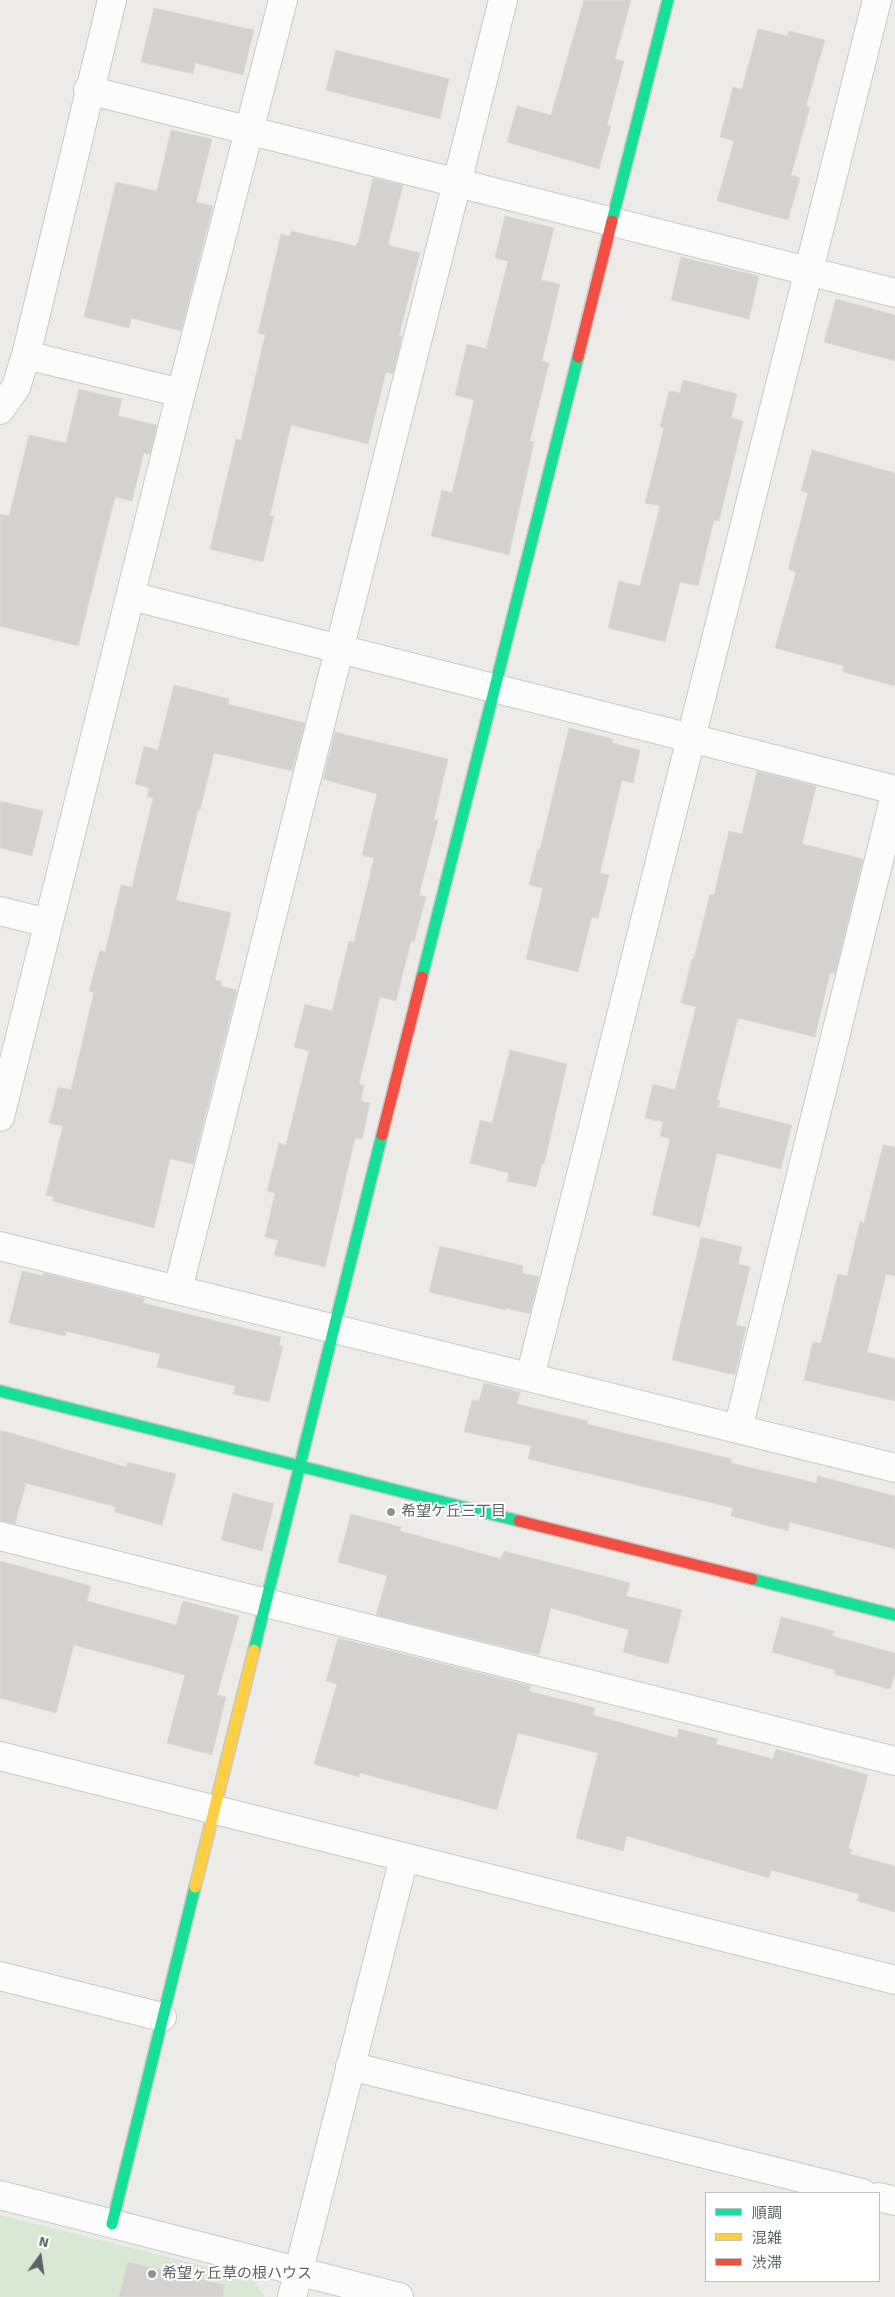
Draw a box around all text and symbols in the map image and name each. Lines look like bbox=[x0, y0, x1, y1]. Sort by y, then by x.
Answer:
place label: 希望ケ丘三丁目 bbox=[401, 1503, 506, 1521]
marker: 希望ケ丘三丁目 bbox=[385, 1506, 397, 1518]
legend bbox=[705, 2192, 880, 2282]
text: 順調 bbox=[752, 2204, 782, 2222]
text: 混雑 bbox=[752, 2229, 782, 2247]
north arrow bbox=[15, 2232, 65, 2282]
text: N bbox=[37, 2233, 51, 2251]
text: 渋滞 bbox=[752, 2254, 782, 2272]
place label: 希望ヶ丘草の根ハウス bbox=[162, 2265, 312, 2283]
marker: 希望ヶ丘草の根ハウス bbox=[146, 2268, 158, 2280]

